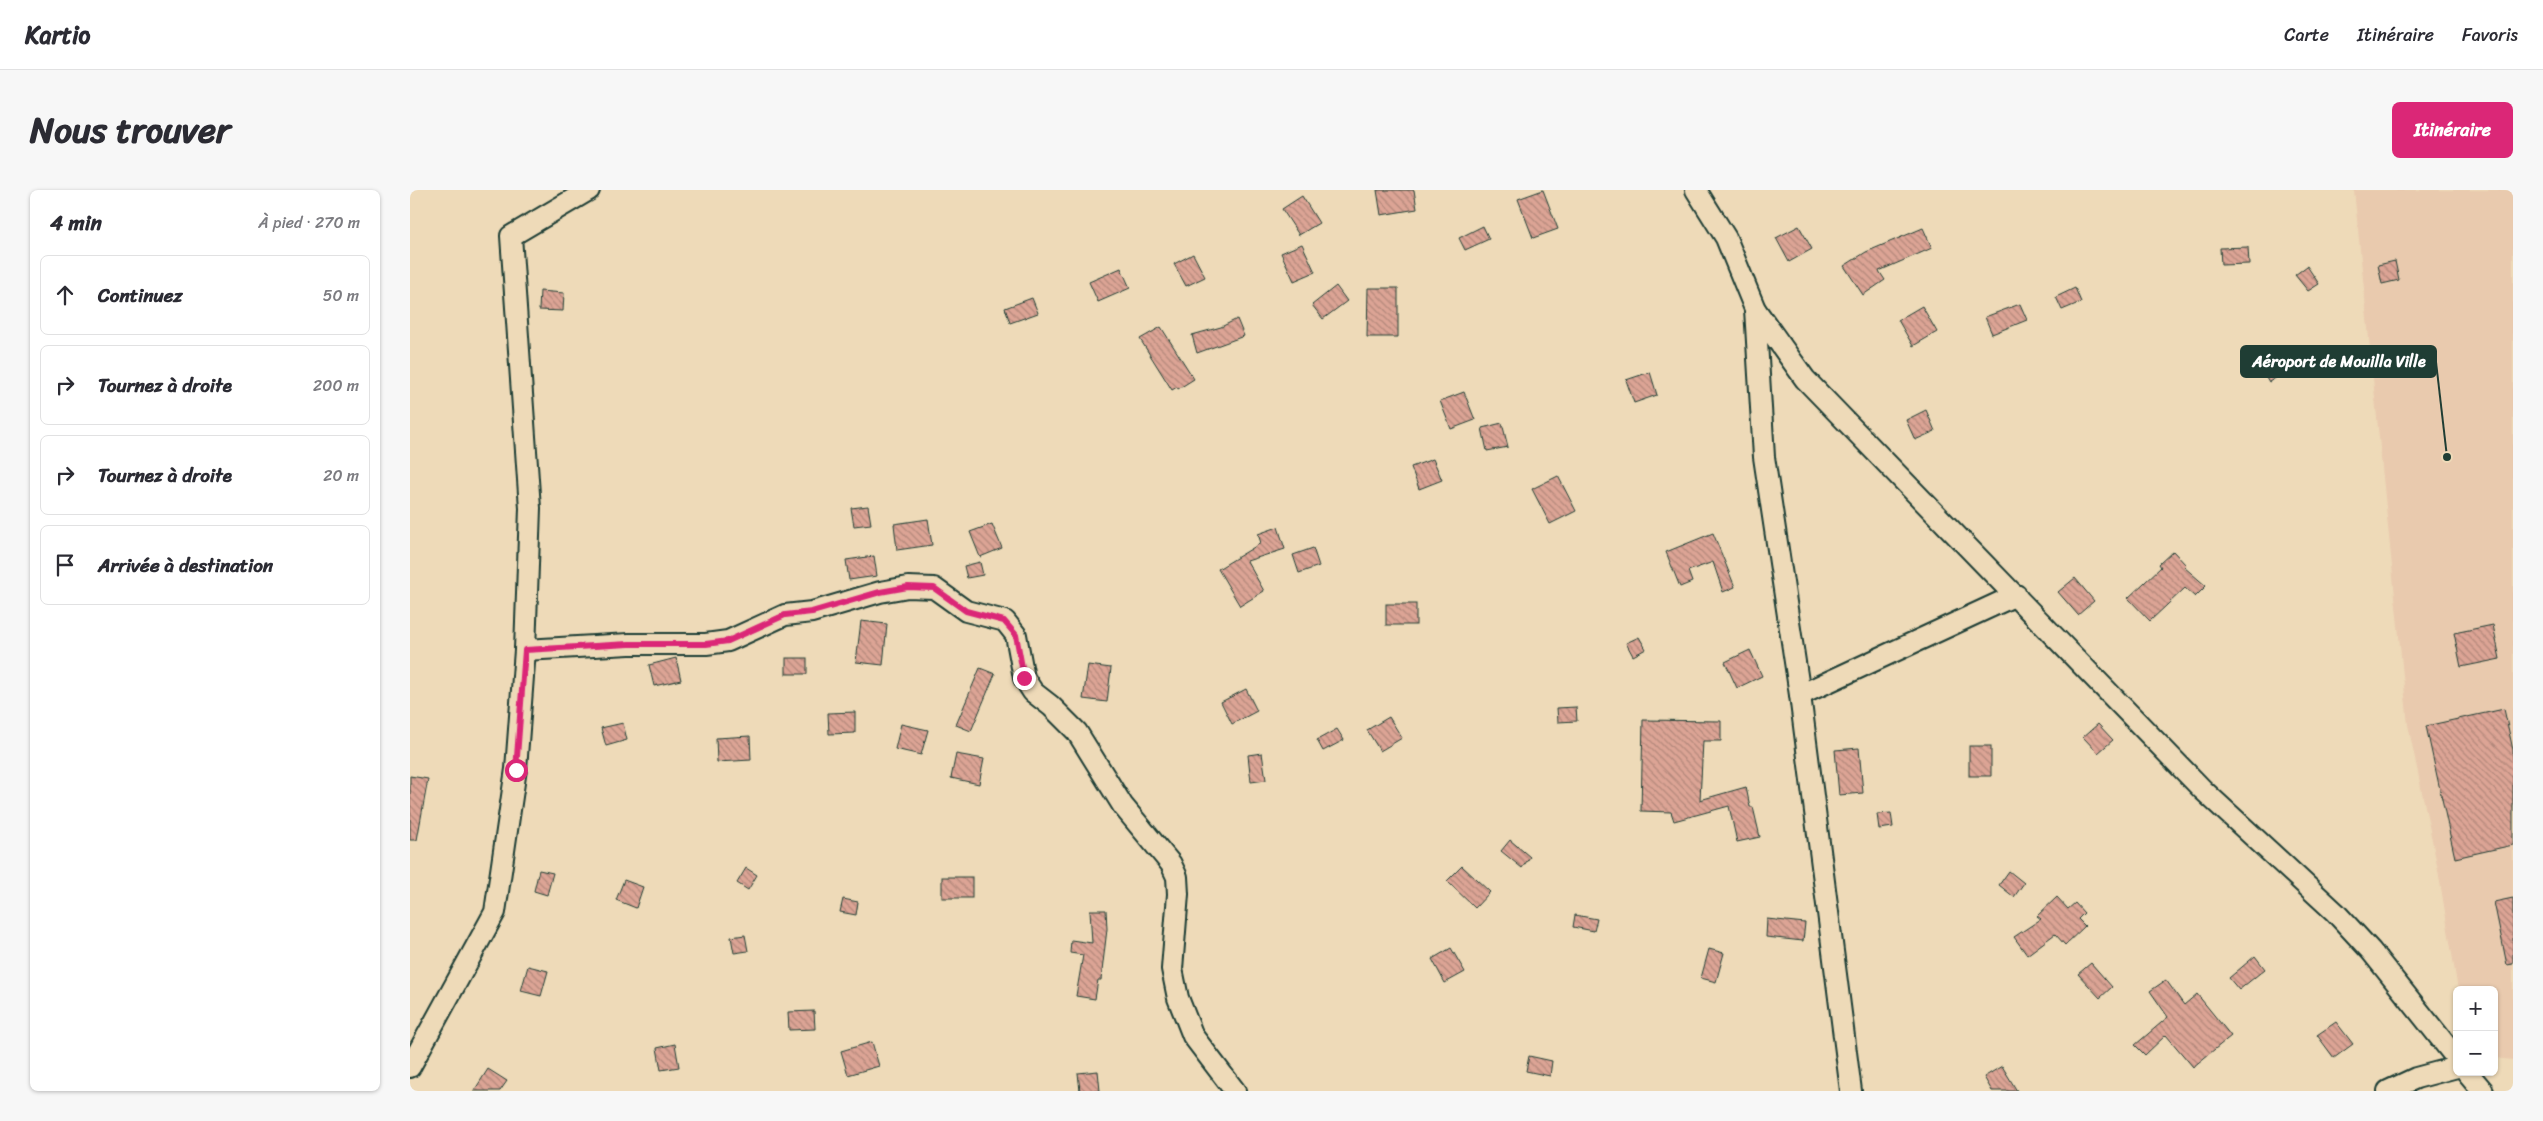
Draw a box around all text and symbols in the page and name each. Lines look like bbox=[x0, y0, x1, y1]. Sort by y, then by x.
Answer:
text: Kartio bbox=[25, 14, 90, 56]
text: Carte bbox=[2284, 19, 2329, 51]
text: Itinéraire bbox=[2357, 19, 2434, 51]
text: Favoris bbox=[2462, 19, 2518, 51]
text: Nous trouver bbox=[30, 99, 230, 161]
button: Itinéraire bbox=[2392, 102, 2513, 158]
text: 4 min bbox=[50, 204, 102, 242]
text: À pied · 270 m bbox=[258, 208, 360, 237]
text: Continuez bbox=[98, 279, 183, 312]
icon: ahead bbox=[51, 281, 79, 309]
text: 50 m bbox=[323, 281, 359, 310]
callout: Aéroport de Mouilla Ville bbox=[2241, 346, 2436, 377]
text: Aéroport de Mouilla Ville bbox=[2251, 347, 2426, 376]
text: Tournez à droite bbox=[98, 369, 232, 402]
icon: right bbox=[51, 371, 79, 399]
text: 200 m bbox=[313, 371, 359, 400]
text: Tournez à droite bbox=[98, 459, 232, 492]
icon: right bbox=[51, 461, 79, 489]
text: 20 m bbox=[323, 461, 359, 490]
text: Arrivée à destination bbox=[98, 549, 273, 582]
icon: arrive bbox=[51, 551, 79, 579]
route end bbox=[1013, 667, 1036, 690]
route start bbox=[505, 759, 528, 782]
map controls bbox=[2453, 986, 2498, 1076]
button: + bbox=[2453, 986, 2498, 1031]
button: − bbox=[2453, 1031, 2498, 1076]

